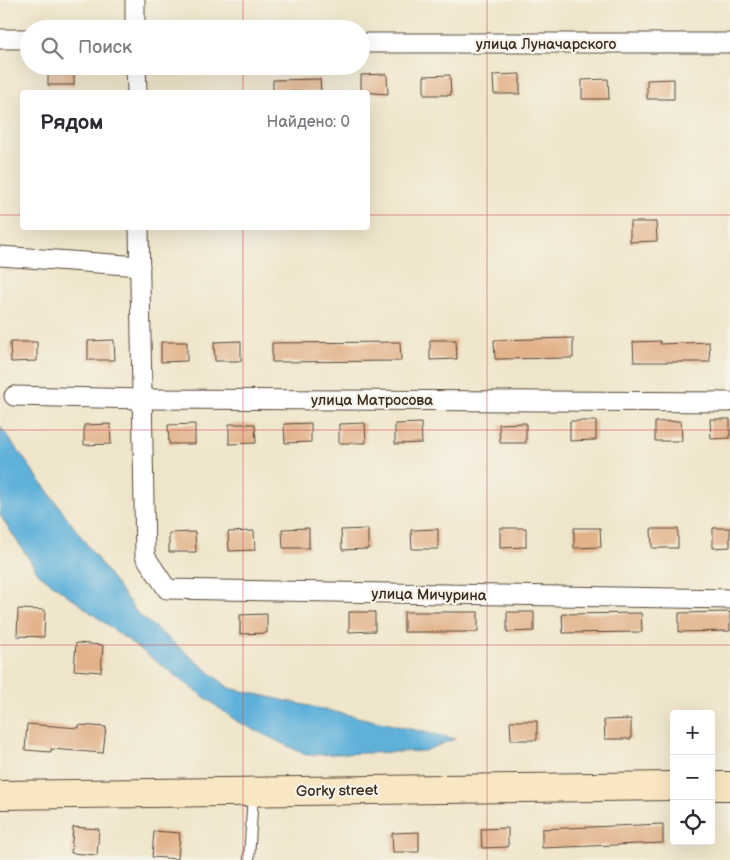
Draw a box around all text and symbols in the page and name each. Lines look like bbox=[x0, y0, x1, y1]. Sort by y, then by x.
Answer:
search box bbox=[20, 20, 370, 75]
icon: search bbox=[38, 34, 66, 62]
street label: улица Луначарского bbox=[476, 35, 617, 54]
text: Поиск bbox=[78, 36, 132, 59]
text: Рядом bbox=[40, 110, 103, 135]
text: Найдено: 0 bbox=[267, 113, 350, 132]
street label: улица Матросова bbox=[311, 391, 433, 410]
street label: улица Мичурина bbox=[371, 584, 487, 606]
map controls bbox=[670, 710, 715, 845]
button: + bbox=[670, 710, 715, 755]
button: − bbox=[670, 755, 715, 800]
street label: Gorky street bbox=[296, 781, 379, 801]
button: locate bbox=[670, 800, 715, 845]

